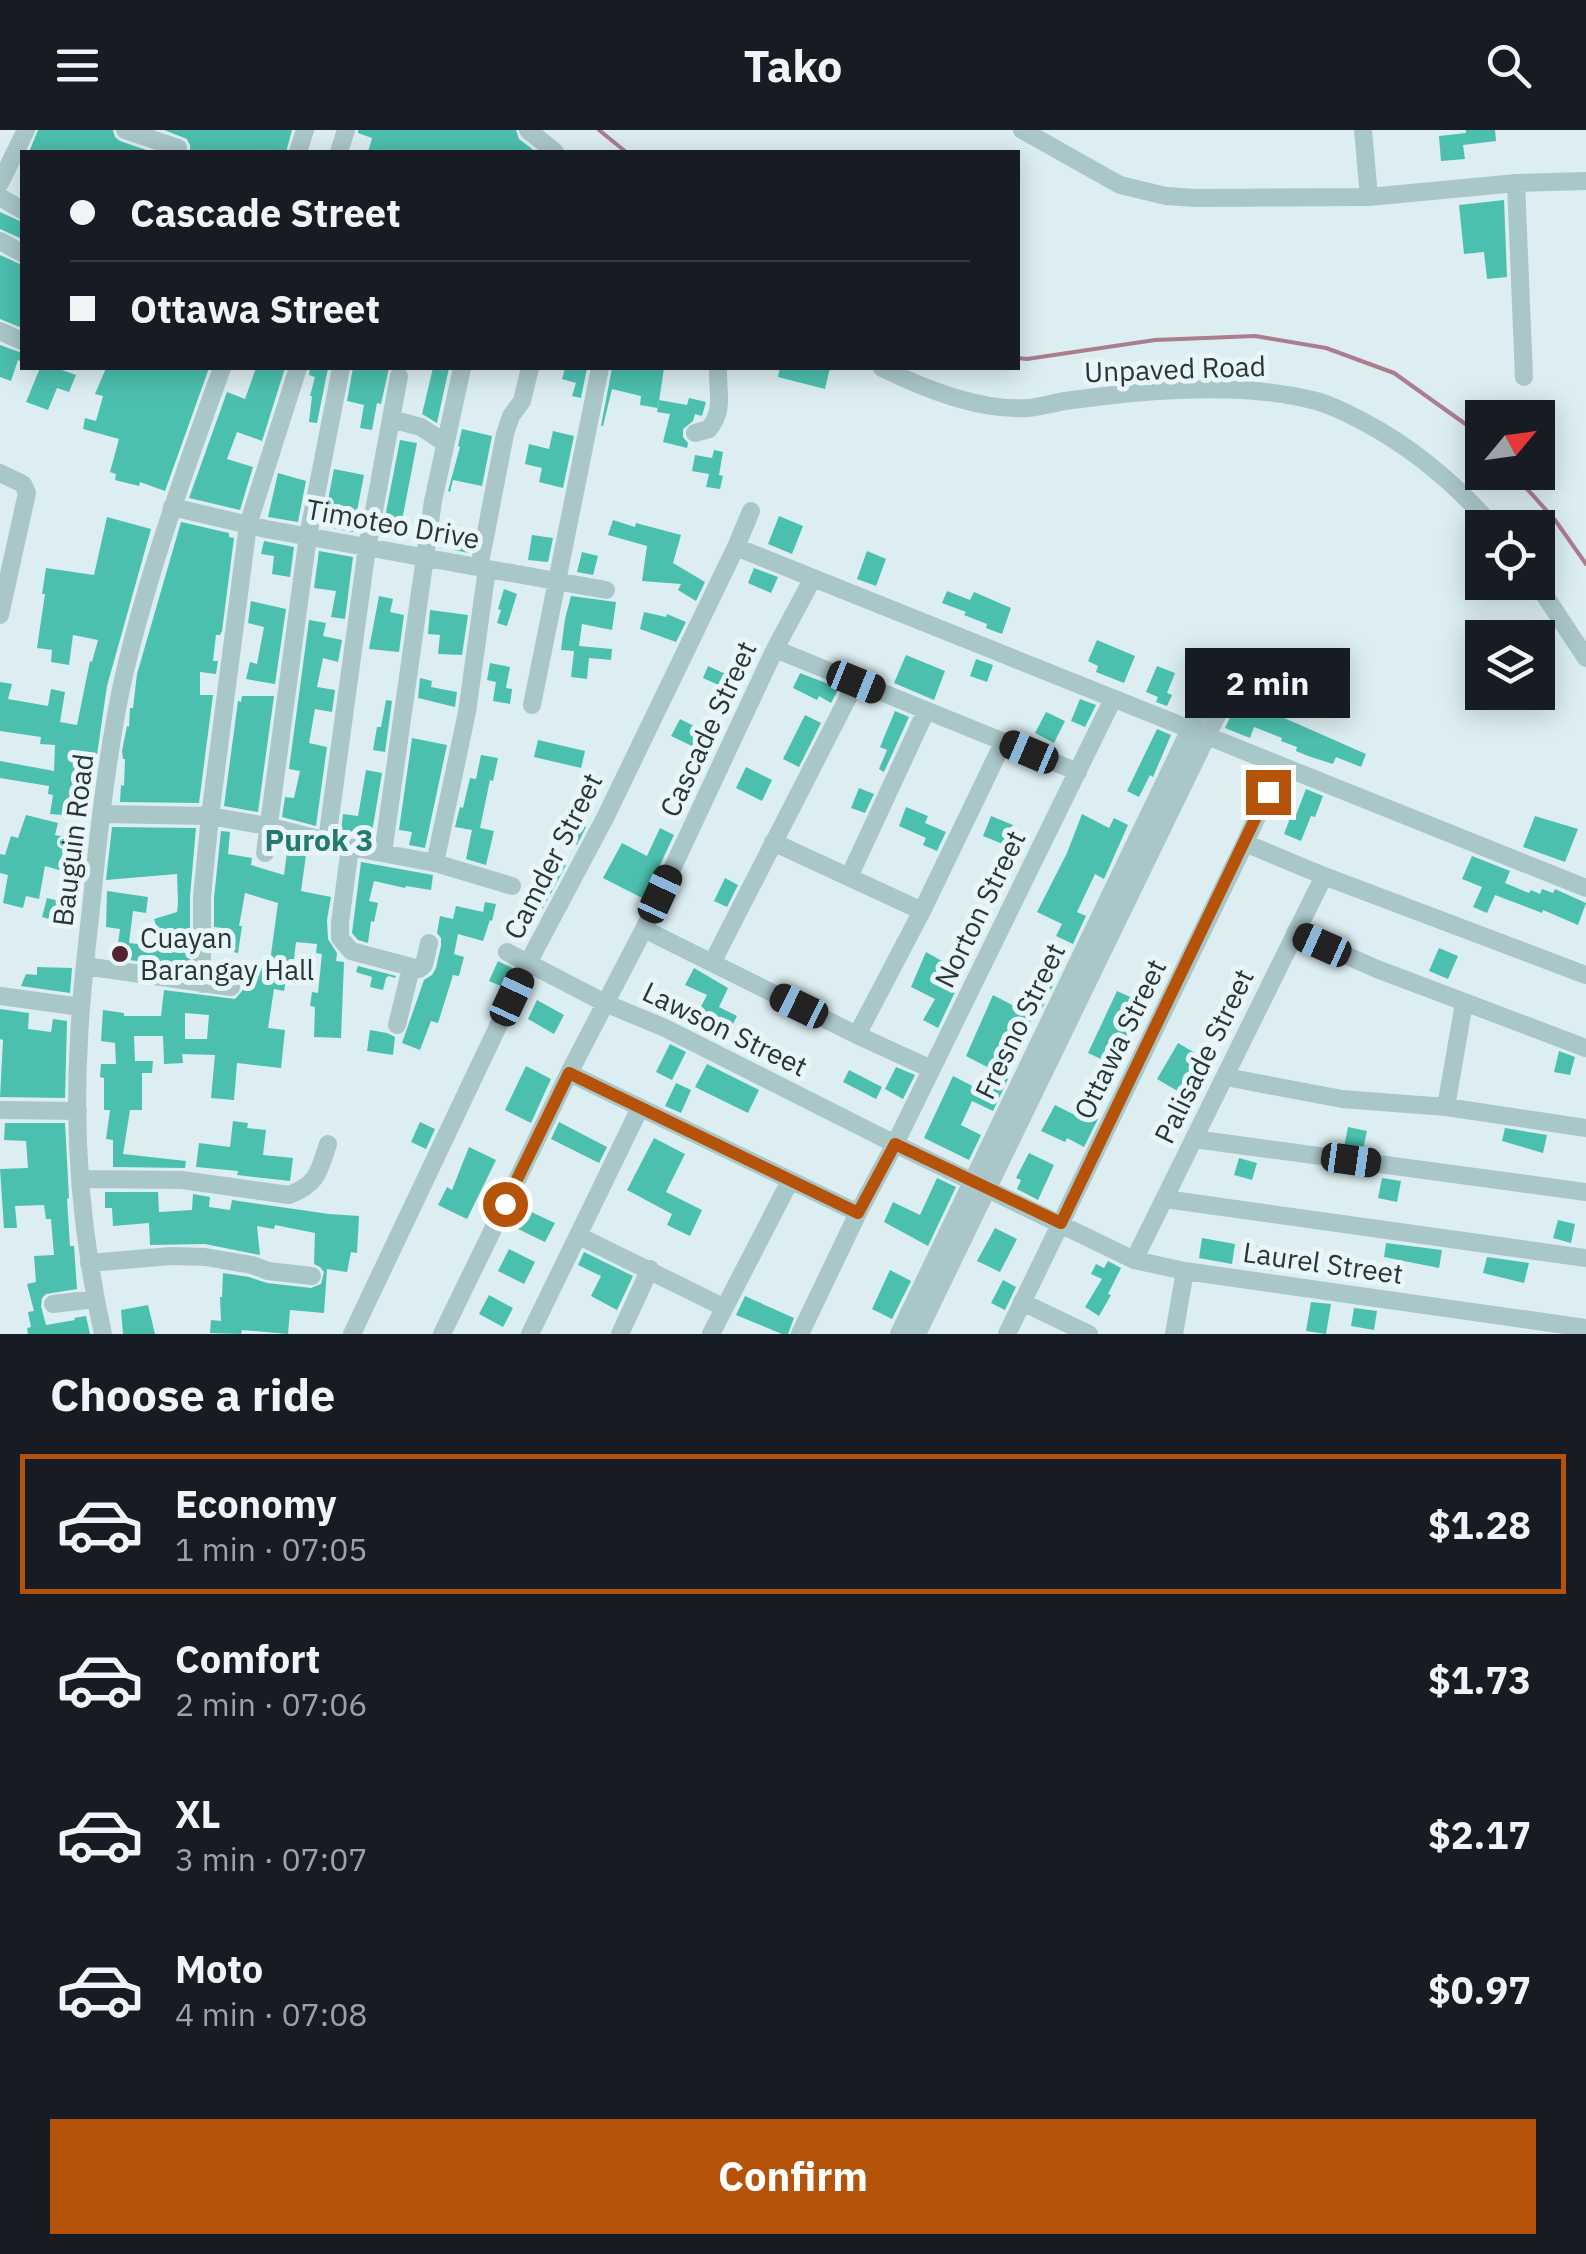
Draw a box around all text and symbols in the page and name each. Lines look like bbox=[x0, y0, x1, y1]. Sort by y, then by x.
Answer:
text: Tako bbox=[744, 36, 842, 94]
icon: menu bbox=[50, 38, 105, 93]
icon: search bbox=[1481, 38, 1536, 93]
text: Cascade Street bbox=[130, 188, 401, 237]
text: Ottawa Street bbox=[130, 284, 380, 333]
street label: Unpaved Road bbox=[1083, 347, 1267, 390]
north arrow bbox=[1465, 400, 1555, 490]
map controls bbox=[1465, 400, 1555, 710]
street label: Timoteo Drive bbox=[303, 490, 483, 557]
button: locate bbox=[1465, 510, 1555, 600]
button: layers bbox=[1465, 620, 1555, 710]
street label: Cascade Street bbox=[651, 635, 764, 823]
callout: 2 min bbox=[1186, 647, 1350, 717]
car bbox=[823, 657, 889, 707]
text: 2 min bbox=[1226, 662, 1309, 704]
car bbox=[996, 726, 1062, 778]
street label: Bauguin Road bbox=[44, 752, 101, 928]
street label: Camder Street bbox=[495, 766, 610, 945]
route end bbox=[1246, 770, 1291, 815]
district label: Purok 3 bbox=[265, 820, 373, 859]
street label: Norton Street bbox=[926, 824, 1034, 994]
car bbox=[634, 860, 686, 928]
place label: Cuayan Barangay Hall bbox=[140, 919, 314, 988]
car bbox=[1288, 919, 1356, 971]
street label: Fresno Street bbox=[966, 937, 1073, 1105]
marker: Cuayan Barangay Hall bbox=[109, 943, 131, 965]
street label: Ottawa Street bbox=[1065, 953, 1174, 1125]
street label: Palisade Street bbox=[1145, 962, 1262, 1149]
car bbox=[486, 963, 538, 1031]
street label: Lawson Street bbox=[637, 973, 814, 1084]
car bbox=[765, 979, 833, 1033]
car bbox=[1319, 1141, 1383, 1179]
route start bbox=[483, 1182, 528, 1227]
street label: Laurel Street bbox=[1241, 1233, 1406, 1292]
text: Choose a ride bbox=[50, 1365, 335, 1423]
icon: car bbox=[55, 1479, 145, 1569]
text: Economy bbox=[175, 1479, 337, 1528]
text: $1.28 bbox=[1428, 1500, 1531, 1549]
text: 1 min · 07:05 bbox=[175, 1528, 368, 1570]
icon: car bbox=[55, 1634, 145, 1724]
text: Comfort bbox=[175, 1634, 320, 1683]
text: $1.73 bbox=[1428, 1655, 1531, 1704]
text: 2 min · 07:06 bbox=[175, 1683, 368, 1725]
icon: car bbox=[55, 1789, 145, 1879]
text: XL bbox=[175, 1789, 221, 1838]
text: $2.17 bbox=[1428, 1810, 1531, 1859]
text: 3 min · 07:07 bbox=[175, 1838, 368, 1880]
icon: car bbox=[55, 1944, 145, 2034]
text: Moto bbox=[175, 1944, 263, 1993]
text: $0.97 bbox=[1428, 1965, 1531, 2014]
text: 4 min · 07:08 bbox=[175, 1993, 368, 2035]
button: Confirm bbox=[50, 2119, 1536, 2234]

